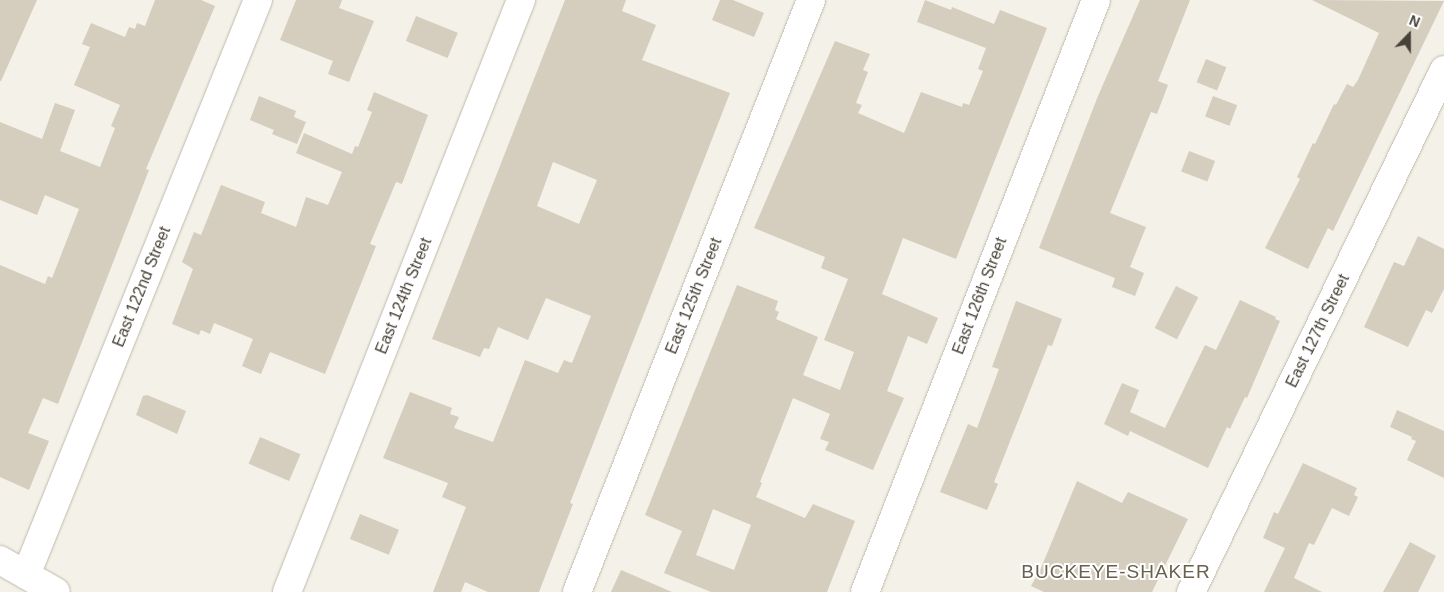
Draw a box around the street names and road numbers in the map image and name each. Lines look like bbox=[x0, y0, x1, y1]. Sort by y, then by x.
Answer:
street label: East 122nd Street bbox=[109, 224, 175, 350]
street label: East 124th Street bbox=[372, 235, 436, 357]
street label: East 125th Street bbox=[662, 235, 726, 357]
street label: East 126th Street bbox=[949, 235, 1011, 357]
street label: East 127th Street bbox=[1282, 271, 1354, 391]

